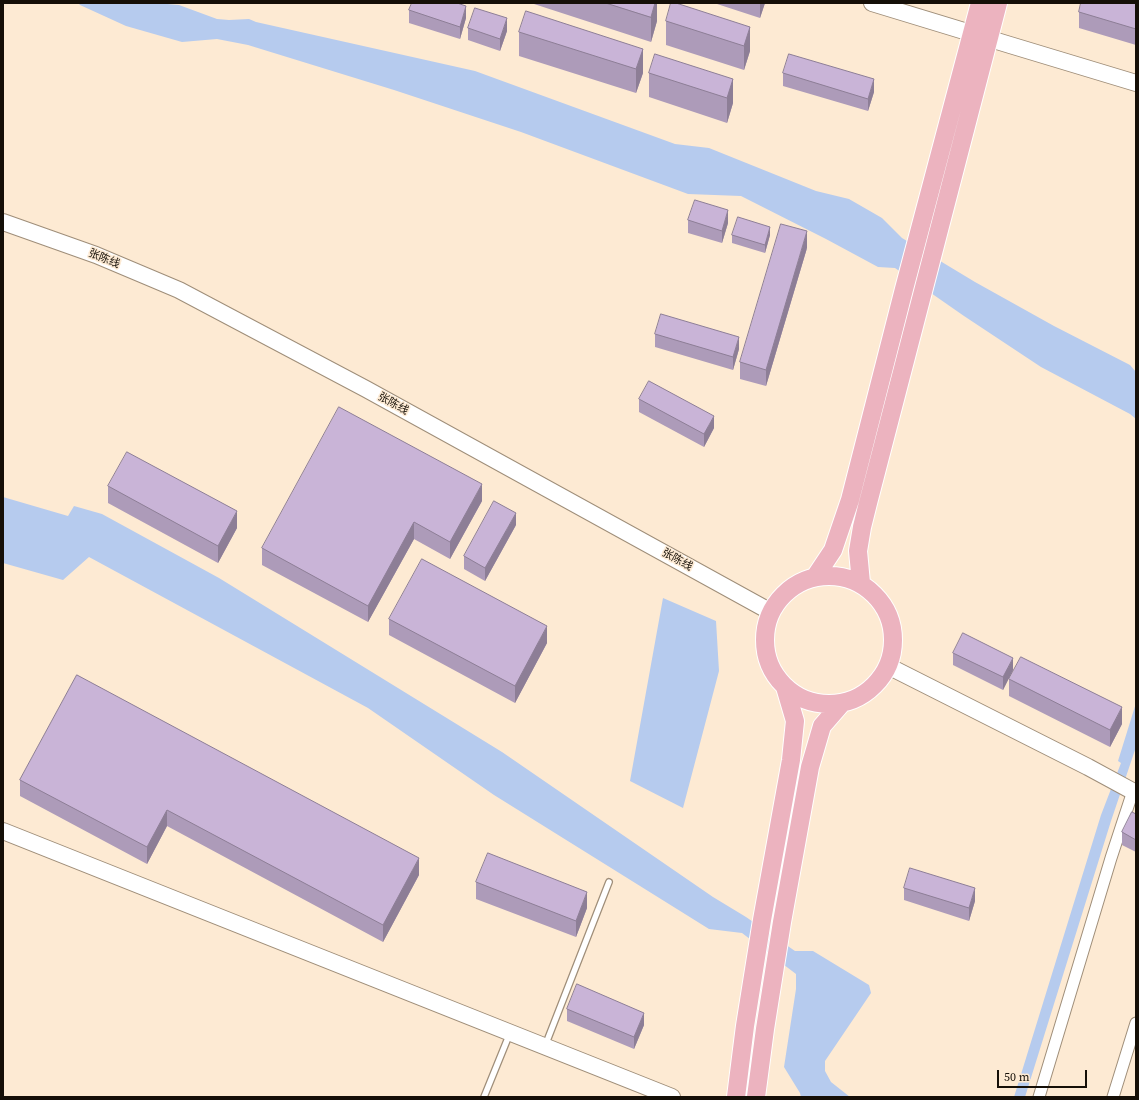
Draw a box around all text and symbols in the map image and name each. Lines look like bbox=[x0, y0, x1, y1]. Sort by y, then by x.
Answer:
street label: 张陈线 bbox=[86, 247, 122, 271]
street label: 张陈线 bbox=[375, 390, 411, 418]
street label: 张陈线 bbox=[659, 546, 695, 574]
scale bar bbox=[999, 1062, 1089, 1088]
text: 50 m bbox=[1004, 1069, 1030, 1085]

